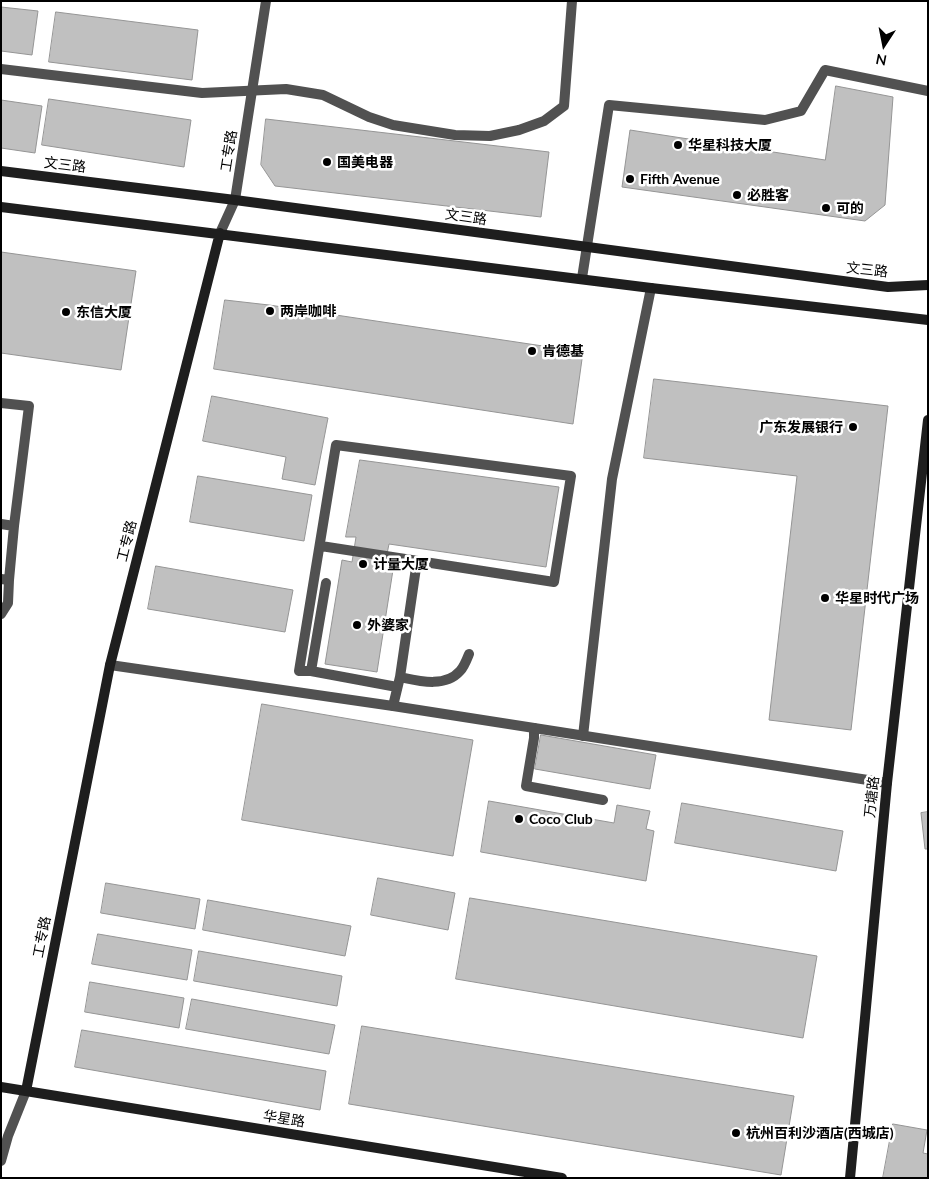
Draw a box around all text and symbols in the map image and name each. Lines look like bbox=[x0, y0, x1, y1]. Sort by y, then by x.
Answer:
north arrow bbox=[859, 20, 909, 70]
text: N bbox=[874, 51, 888, 70]
street label: 工专路 bbox=[217, 129, 241, 173]
place label: 华星科技大厦 bbox=[688, 137, 772, 153]
marker: 华星科技大厦 bbox=[672, 139, 684, 151]
street label: 文三路 bbox=[43, 154, 87, 176]
place label: 国美电器 bbox=[337, 154, 393, 170]
marker: 国美电器 bbox=[321, 156, 333, 168]
place label: Fifth Avenue bbox=[640, 171, 720, 187]
marker: Fifth Avenue bbox=[624, 173, 636, 185]
place label: 必胜客 bbox=[747, 187, 789, 203]
marker: 必胜客 bbox=[731, 189, 743, 201]
place label: 可的 bbox=[836, 200, 864, 216]
marker: 可的 bbox=[820, 202, 832, 214]
street label: 文三路 bbox=[444, 206, 488, 228]
street label: 文三路 bbox=[845, 259, 889, 281]
place label: 两岸咖啡 bbox=[280, 303, 336, 319]
place label: 东信大厦 bbox=[76, 304, 132, 320]
marker: 两岸咖啡 bbox=[264, 305, 276, 317]
marker: 东信大厦 bbox=[60, 306, 72, 318]
place label: 肯德基 bbox=[542, 343, 584, 359]
marker: 肯德基 bbox=[526, 345, 538, 357]
place label: 广东发展银行 bbox=[759, 419, 843, 435]
marker: 广东发展银行 bbox=[847, 421, 859, 433]
street label: 工专路 bbox=[114, 519, 140, 563]
place label: 计量大厦 bbox=[373, 556, 429, 572]
marker: 计量大厦 bbox=[357, 558, 369, 570]
place label: 华星时代广场 bbox=[835, 590, 919, 606]
marker: 华星时代广场 bbox=[819, 592, 831, 604]
place label: 外婆家 bbox=[367, 617, 409, 633]
marker: 外婆家 bbox=[351, 619, 363, 631]
street label: 万塘路 bbox=[861, 775, 883, 819]
place label: Coco Club bbox=[529, 811, 593, 827]
marker: Coco Club bbox=[513, 813, 525, 825]
street label: 工专路 bbox=[30, 915, 54, 959]
street label: 华星路 bbox=[262, 1107, 306, 1131]
place label: 杭州百利沙酒店(西城店) bbox=[746, 1125, 894, 1141]
marker: 杭州百利沙酒店(西城店) bbox=[730, 1127, 742, 1139]

